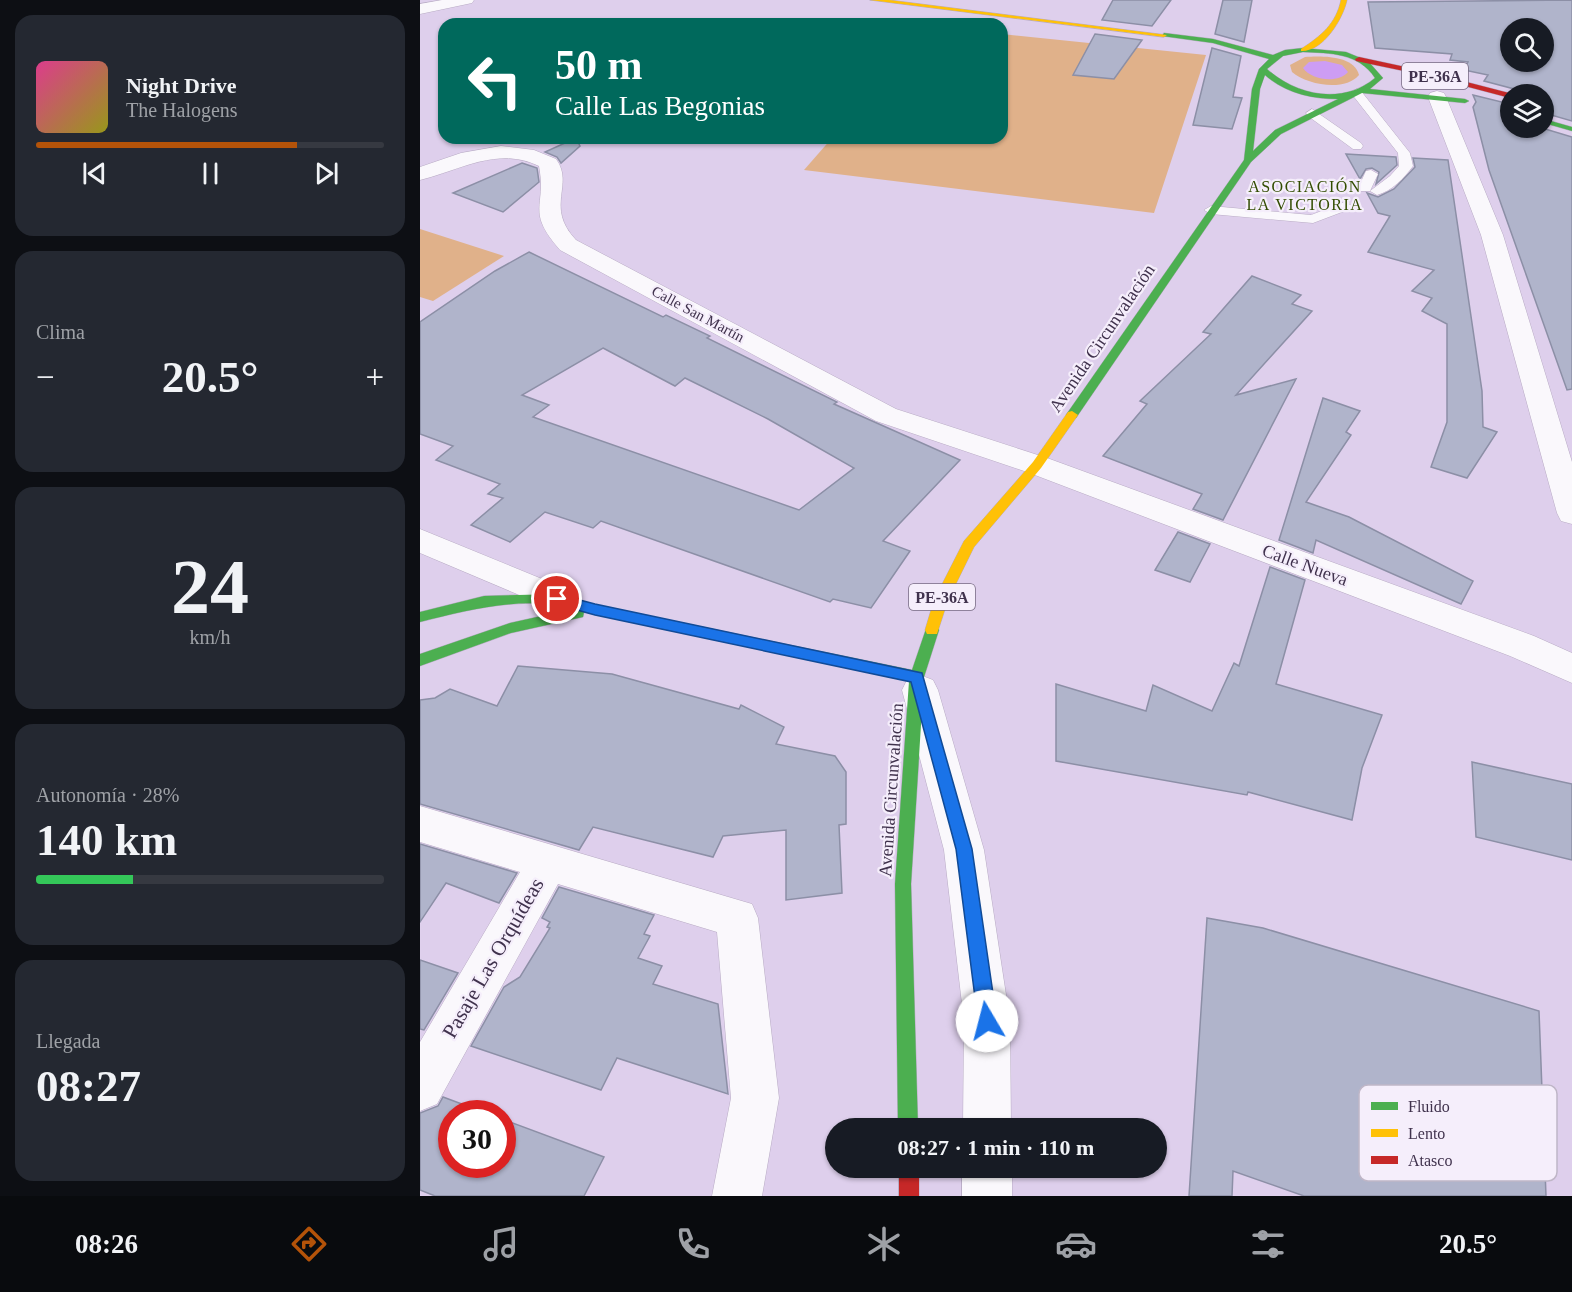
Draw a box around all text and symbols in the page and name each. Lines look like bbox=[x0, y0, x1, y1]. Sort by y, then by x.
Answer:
map controls bbox=[1500, 18, 1554, 138]
button: search bbox=[1500, 18, 1554, 72]
icon: left bbox=[456, 42, 534, 120]
text: 50 m bbox=[555, 42, 643, 88]
road number: PE-36A bbox=[1402, 63, 1468, 89]
text: Night Drive bbox=[126, 73, 237, 98]
button: layers bbox=[1500, 84, 1554, 138]
text: Calle Las Begonias bbox=[555, 91, 765, 121]
text: The Halogens bbox=[126, 99, 238, 121]
icon: previous bbox=[78, 157, 111, 190]
icon: pause bbox=[194, 157, 227, 190]
icon: next bbox=[310, 157, 343, 190]
district label: ASOCIACIÓN LA VICTORIA bbox=[1247, 177, 1363, 213]
street label: Avenida Circunvalación bbox=[1045, 260, 1159, 416]
street label: Calle San Martín bbox=[649, 283, 747, 345]
text: Clima bbox=[36, 321, 85, 343]
text: 20.5° bbox=[162, 352, 258, 402]
text: − bbox=[36, 359, 55, 395]
text: + bbox=[365, 359, 384, 395]
street label: Calle Nueva bbox=[1260, 540, 1350, 590]
text: 24 bbox=[171, 543, 249, 630]
pin bbox=[531, 573, 582, 624]
icon: arrive bbox=[540, 582, 573, 615]
road number: PE-36A bbox=[909, 584, 975, 610]
text: km/h bbox=[189, 626, 231, 648]
street label: Avenida Circunvalación bbox=[875, 702, 907, 878]
text: Autonomía · 28% bbox=[36, 784, 179, 806]
text: 140 km bbox=[36, 815, 177, 865]
street label: Pasaje Las Orquídeas bbox=[437, 874, 549, 1042]
position arrow bbox=[955, 989, 1019, 1053]
text: Llegada bbox=[36, 1030, 100, 1052]
text: 08:27 bbox=[36, 1061, 141, 1111]
legend bbox=[1359, 1085, 1557, 1181]
text: Fluido bbox=[1408, 1098, 1450, 1115]
speed limit sign: 30 bbox=[438, 1100, 516, 1178]
text: Lento bbox=[1408, 1125, 1445, 1142]
text: 08:27 · 1 min · 110 m bbox=[898, 1135, 1094, 1160]
text: Atasco bbox=[1408, 1152, 1452, 1169]
icon: directions bbox=[288, 1223, 330, 1265]
icon: music bbox=[480, 1223, 522, 1265]
icon: phone bbox=[672, 1223, 714, 1265]
icon: climate bbox=[863, 1223, 905, 1265]
icon: car bbox=[1055, 1223, 1097, 1265]
icon: filters bbox=[1247, 1223, 1289, 1265]
text: 08:26 bbox=[75, 1229, 138, 1259]
text: 20.5° bbox=[1439, 1229, 1497, 1259]

